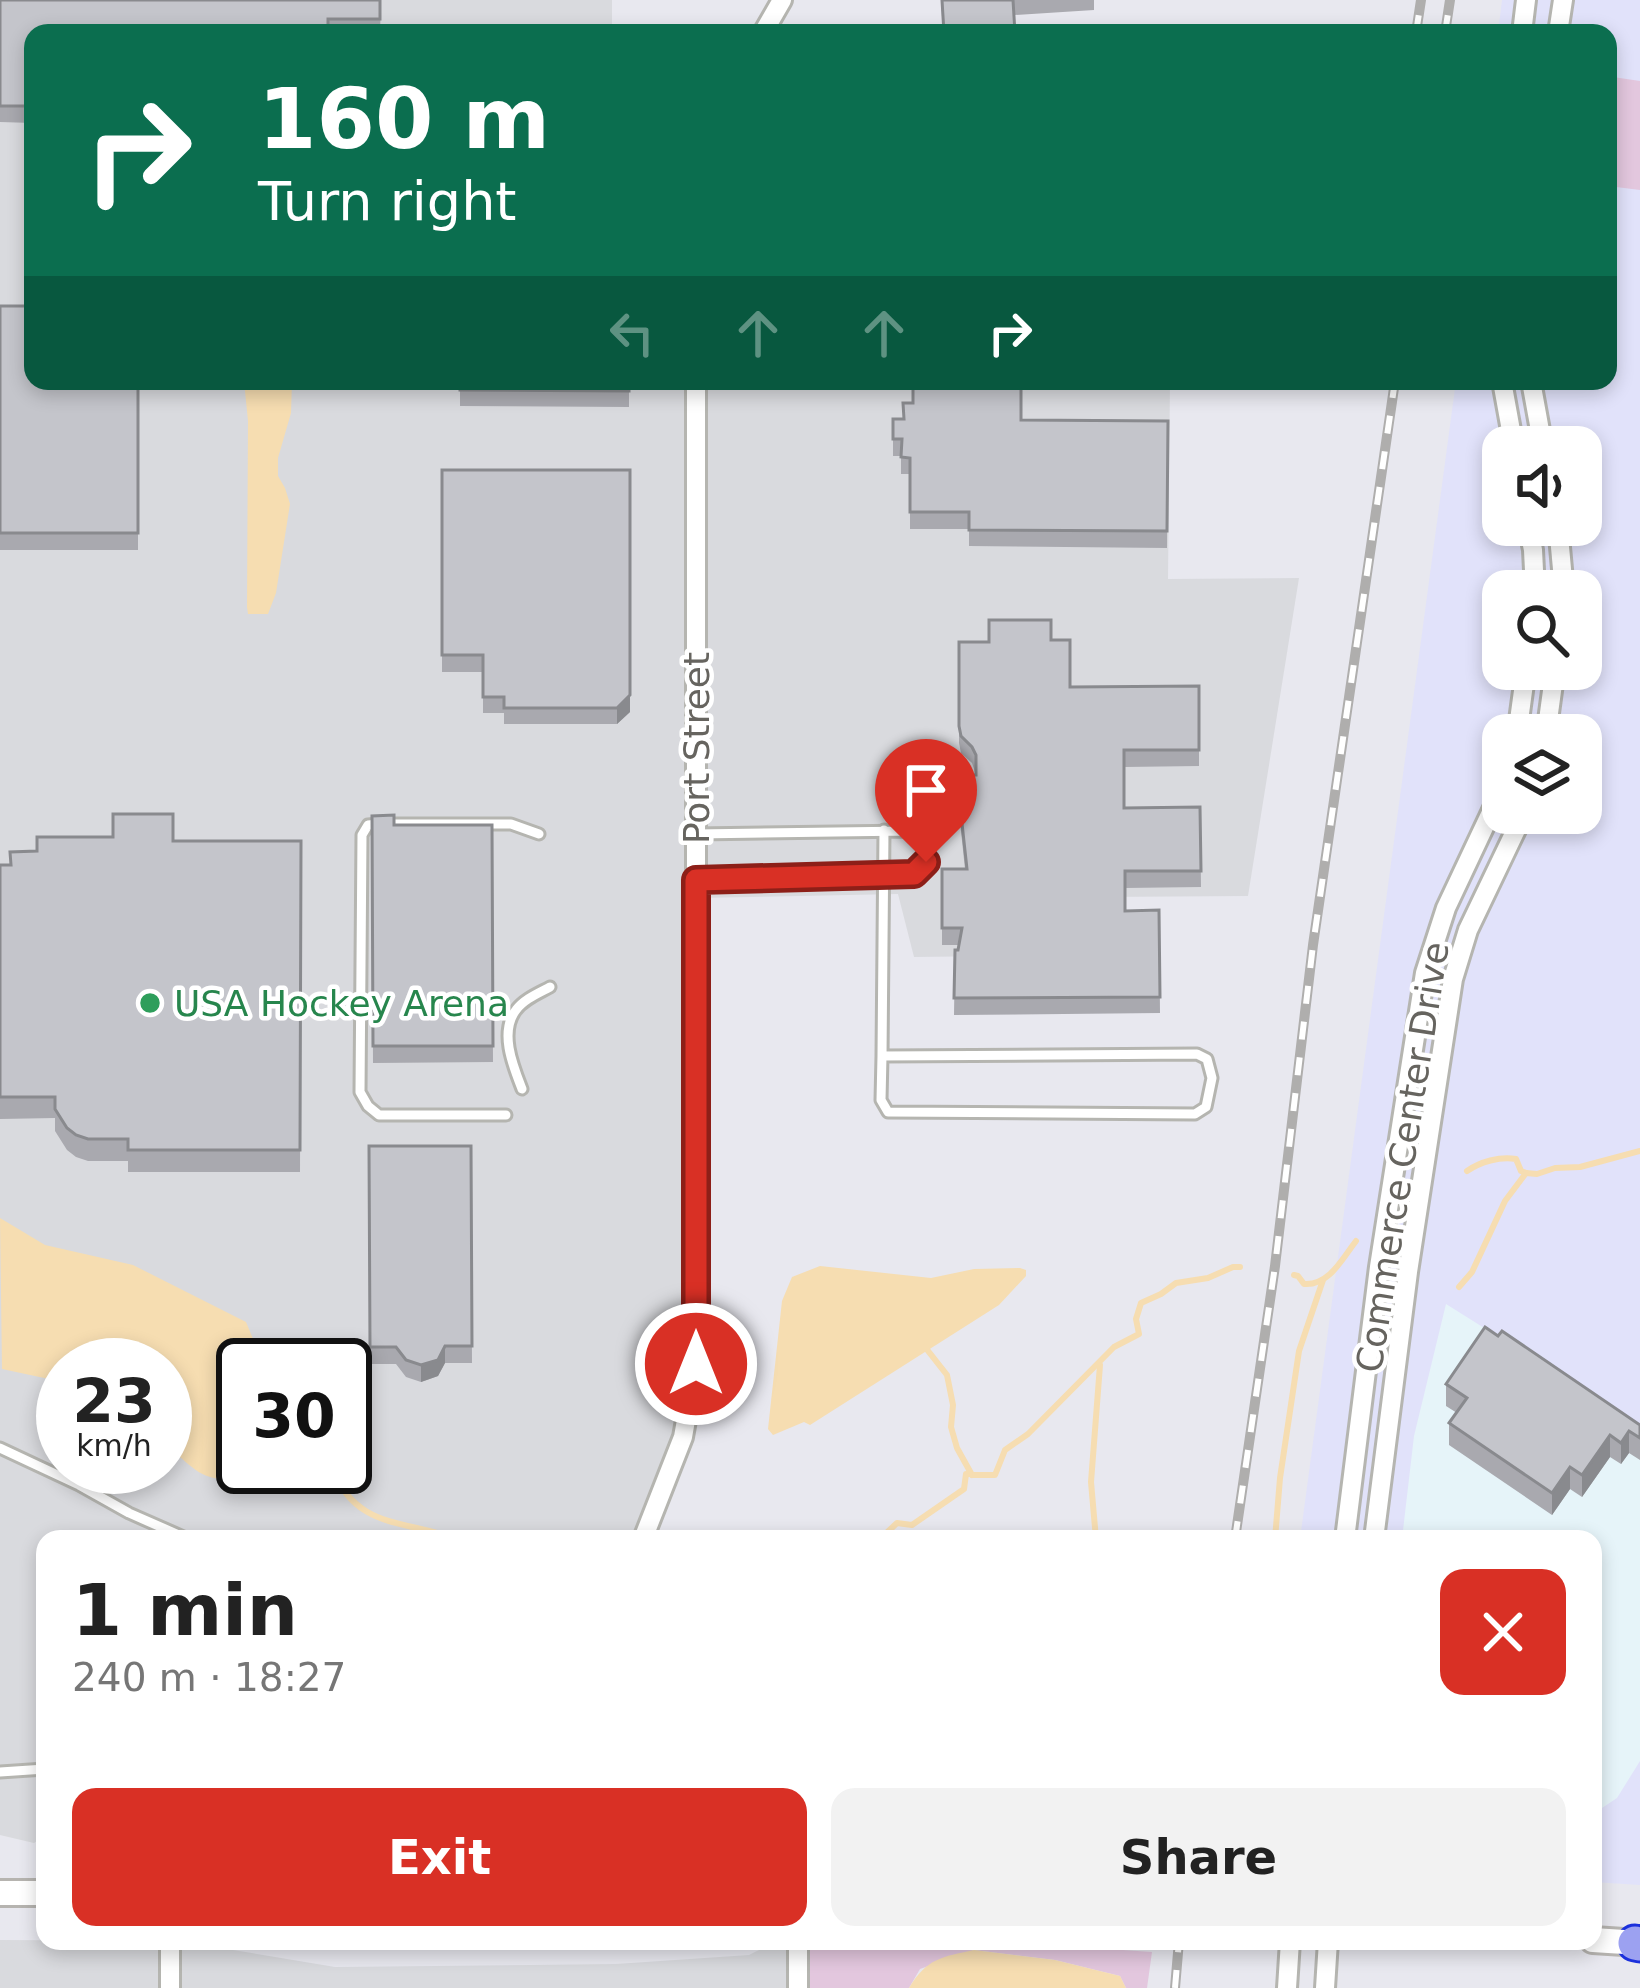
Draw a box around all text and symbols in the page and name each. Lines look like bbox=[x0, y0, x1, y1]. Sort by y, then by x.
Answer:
text: 160 m bbox=[258, 70, 550, 168]
icon: right bbox=[60, 72, 216, 228]
text: Turn right bbox=[258, 170, 517, 233]
icon: left bbox=[599, 300, 665, 366]
icon: ahead bbox=[725, 300, 791, 366]
icon: ahead bbox=[851, 300, 917, 366]
icon: right bbox=[977, 300, 1043, 366]
map controls bbox=[1482, 426, 1602, 834]
button: sound bbox=[1482, 426, 1602, 546]
button: search bbox=[1482, 570, 1602, 690]
street label: Port Street bbox=[676, 652, 717, 844]
button: layers bbox=[1482, 714, 1602, 834]
pin bbox=[875, 739, 977, 862]
icon: arrive bbox=[893, 757, 959, 823]
street label: Commerce Center Drive bbox=[1348, 939, 1457, 1375]
place label: USA Hockey Arena bbox=[174, 983, 509, 1024]
marker: USA Hockey Arena bbox=[137, 990, 163, 1016]
position arrow bbox=[633, 1301, 759, 1427]
speed limit sign: 30 bbox=[216, 1338, 372, 1494]
text: 23 bbox=[72, 1366, 156, 1436]
text: km/h bbox=[76, 1428, 152, 1463]
text: 1 min bbox=[72, 1568, 298, 1652]
button: close bbox=[1440, 1569, 1566, 1695]
text: 240 m · 18:27 bbox=[72, 1655, 346, 1700]
button: Exit bbox=[72, 1788, 807, 1926]
button: Share bbox=[831, 1788, 1566, 1926]

